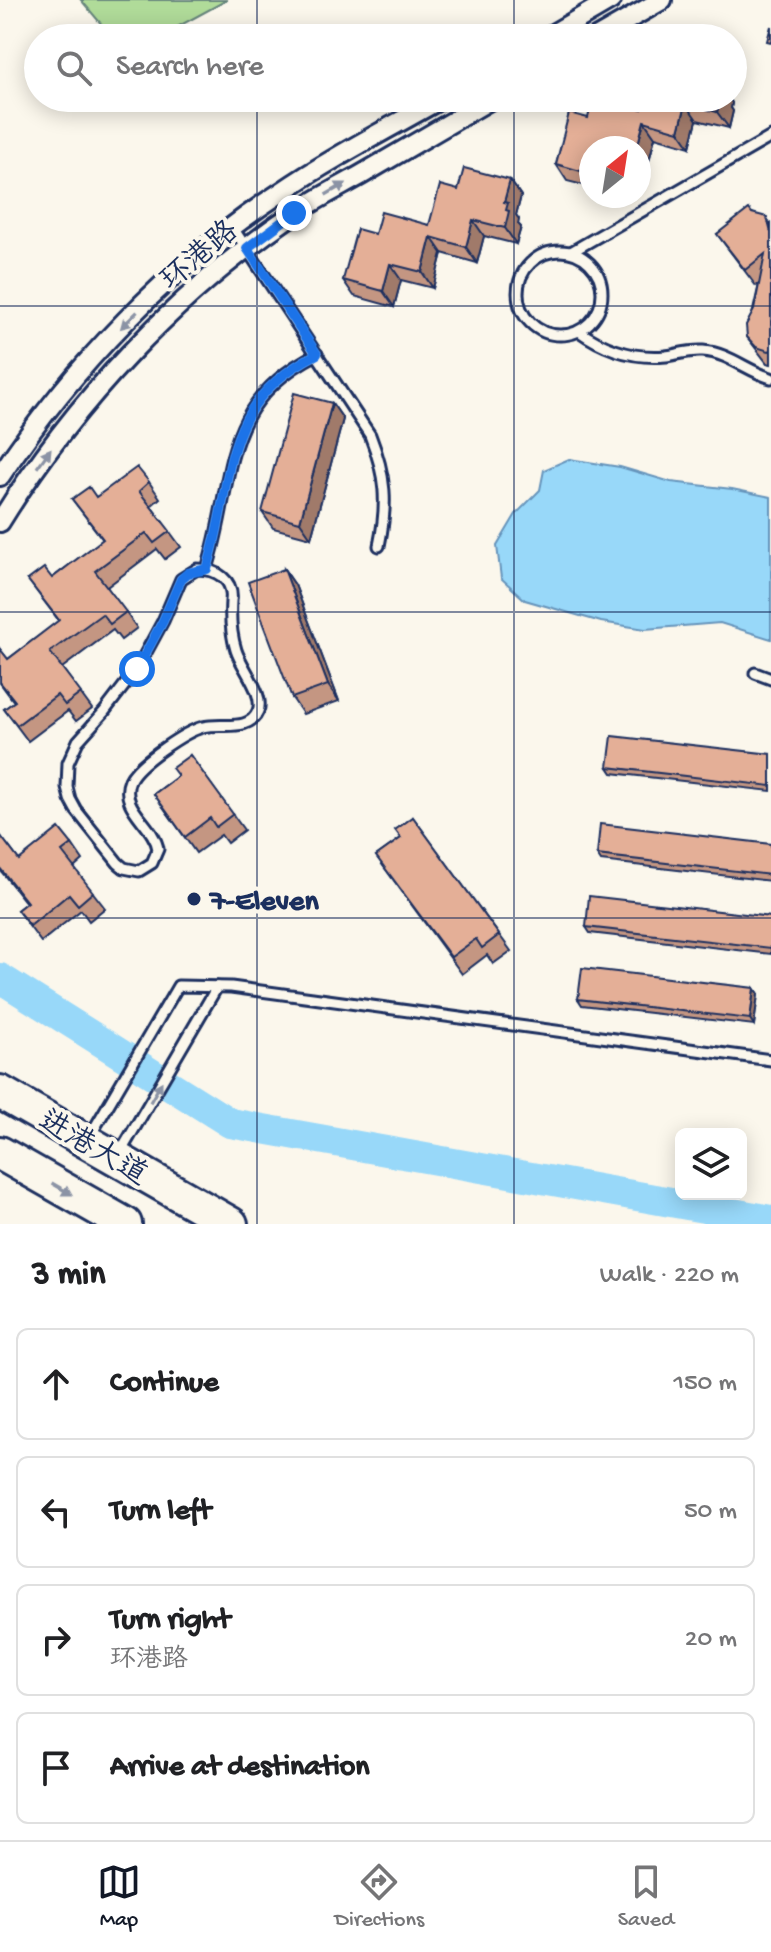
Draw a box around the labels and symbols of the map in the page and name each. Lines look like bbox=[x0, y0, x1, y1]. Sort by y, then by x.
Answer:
north arrow bbox=[579, 136, 651, 208]
one-way arrow bbox=[325, 182, 347, 196]
route end bbox=[276, 195, 312, 231]
street label: 环港路 bbox=[154, 214, 247, 300]
one-way arrow bbox=[120, 310, 138, 329]
one-way arrow bbox=[36, 447, 52, 469]
route start bbox=[119, 651, 155, 687]
place label: 7-Eleven bbox=[208, 886, 320, 921]
marker: 7-Eleven bbox=[185, 890, 203, 908]
one-way arrow bbox=[148, 1081, 162, 1103]
street label: 进港大道 bbox=[31, 1103, 153, 1195]
one-way arrow bbox=[51, 1182, 74, 1195]

